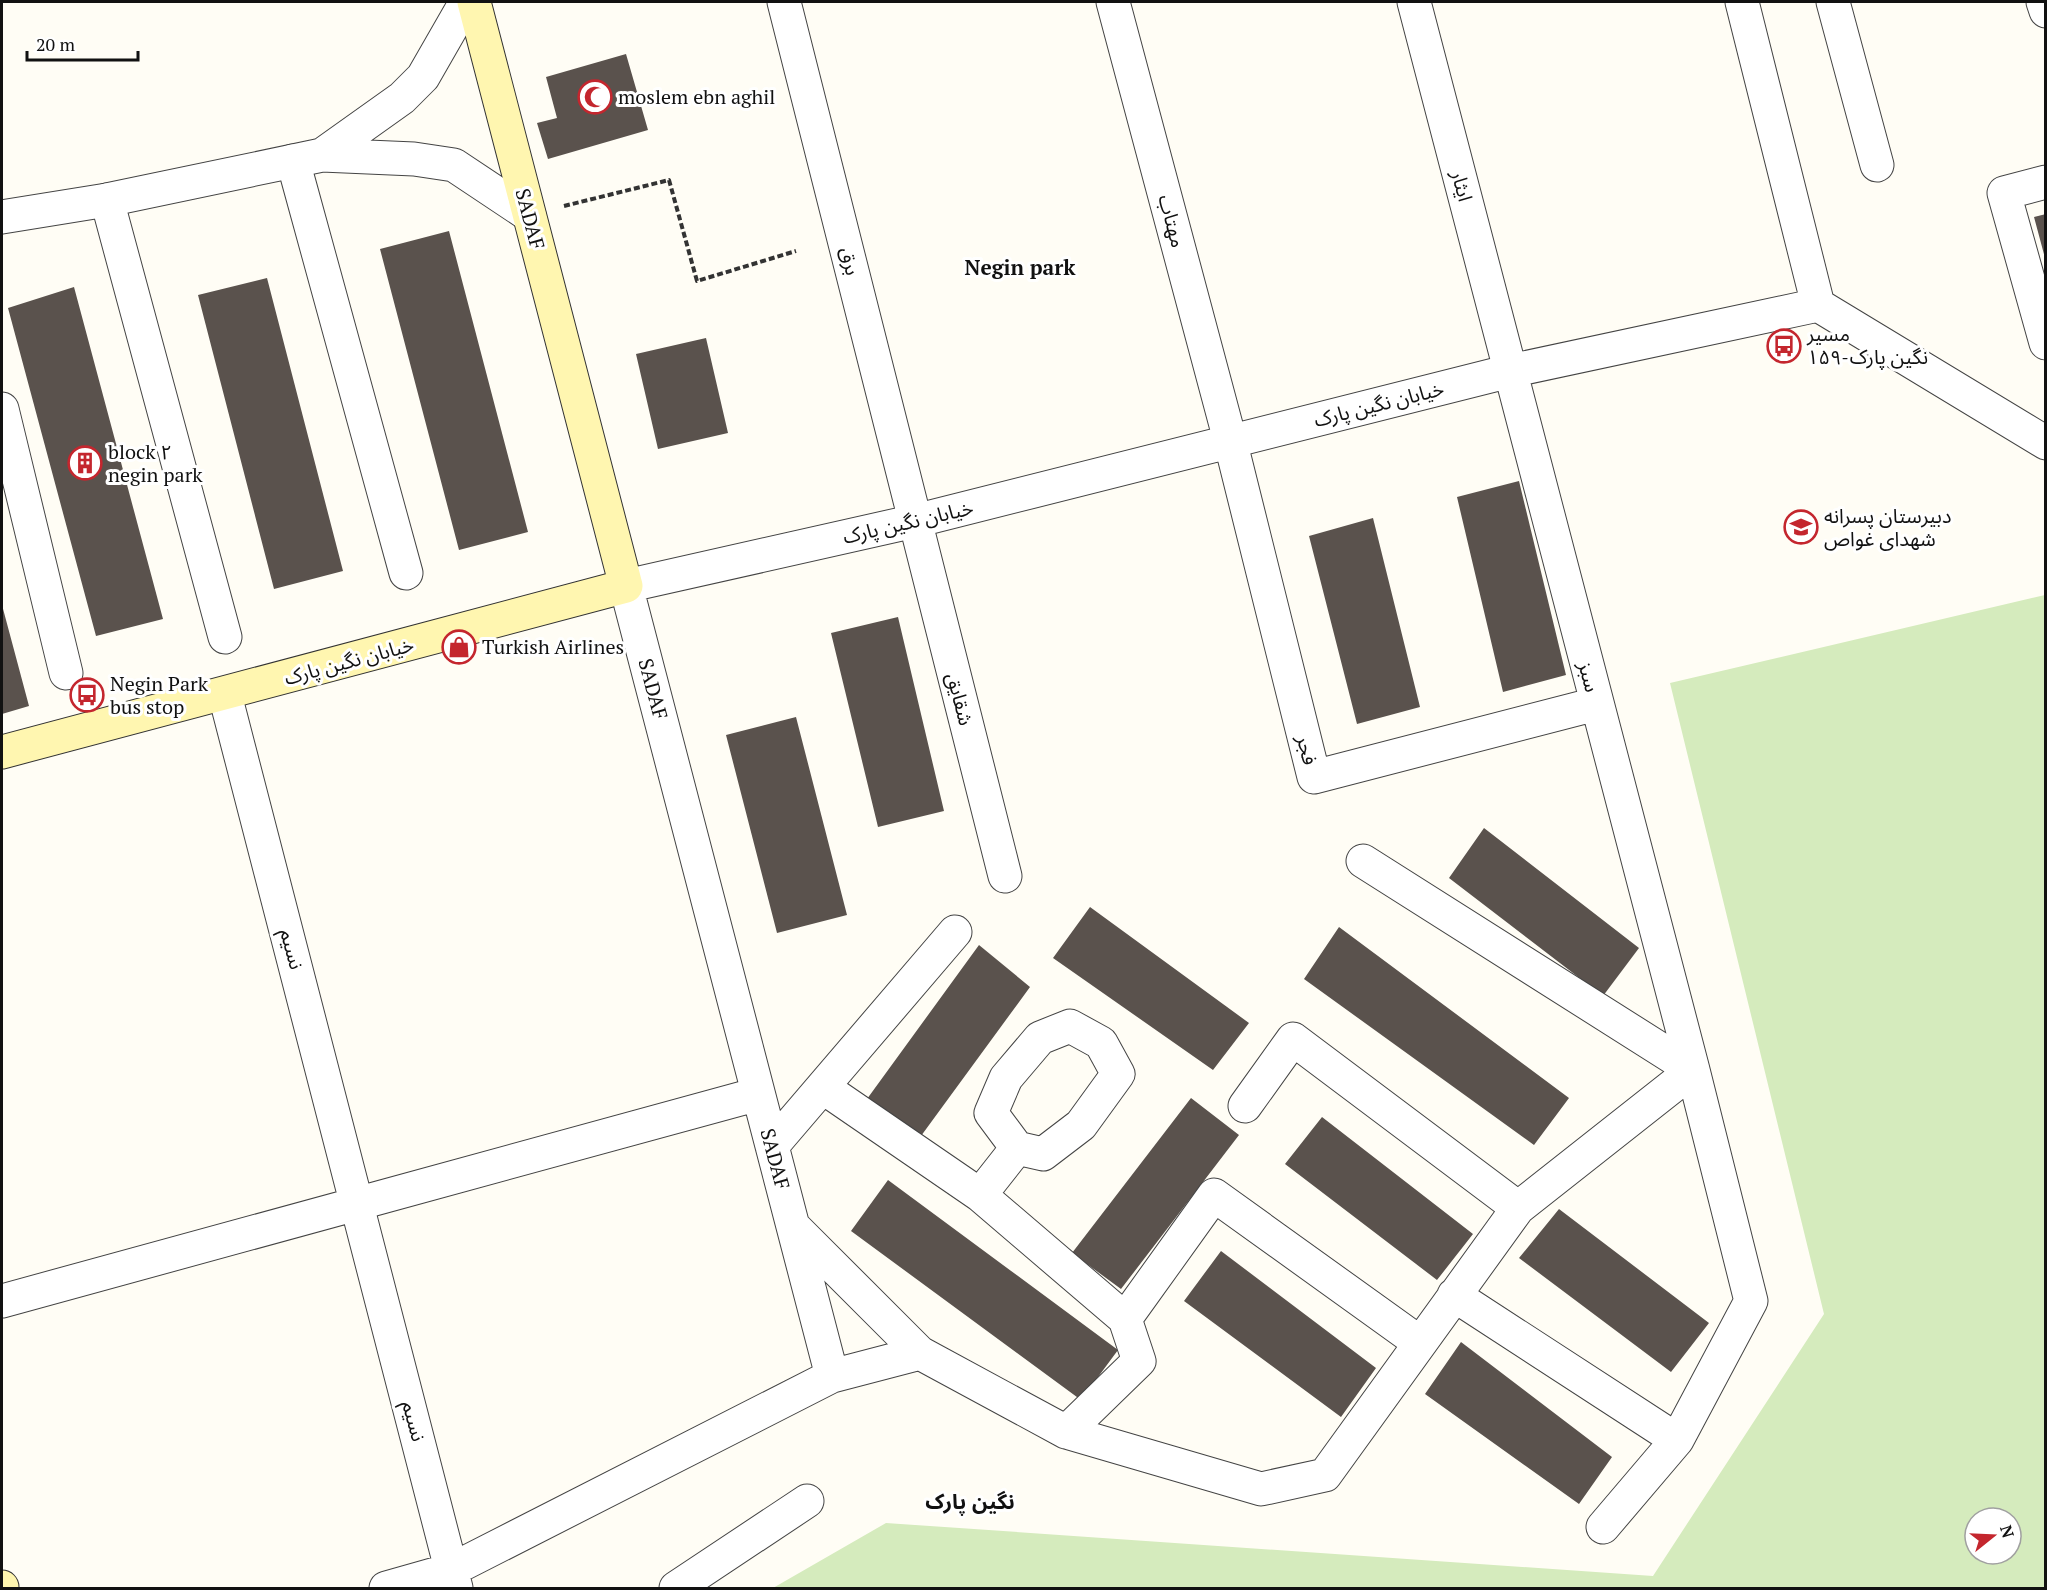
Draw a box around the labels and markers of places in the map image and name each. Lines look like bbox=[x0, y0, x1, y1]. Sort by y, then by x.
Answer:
mosque icon: moslem ebn aghil bbox=[577, 79, 613, 115]
place label: moslem ebn aghil bbox=[618, 83, 775, 110]
place label: مسیر ۱۵۹-نگین پارک bbox=[1806, 320, 1928, 370]
bus stop icon: مسیر ۱۵۹-نگین پارک bbox=[1766, 328, 1802, 364]
place label: block ۲ negin park bbox=[108, 438, 203, 488]
building icon: block ۲ negin park bbox=[67, 445, 103, 481]
place label: دبیرستان پسرانه شهدای غواص bbox=[1824, 502, 1951, 552]
school or university icon: دبیرستان پسرانه شهدای غواص bbox=[1783, 509, 1819, 545]
shop icon: Turkish Airlines bbox=[441, 629, 477, 665]
place label: Turkish Airlines bbox=[482, 633, 624, 660]
place label: Negin Park bus stop bbox=[110, 670, 209, 720]
bus stop icon: Negin Park bus stop bbox=[69, 677, 105, 713]

